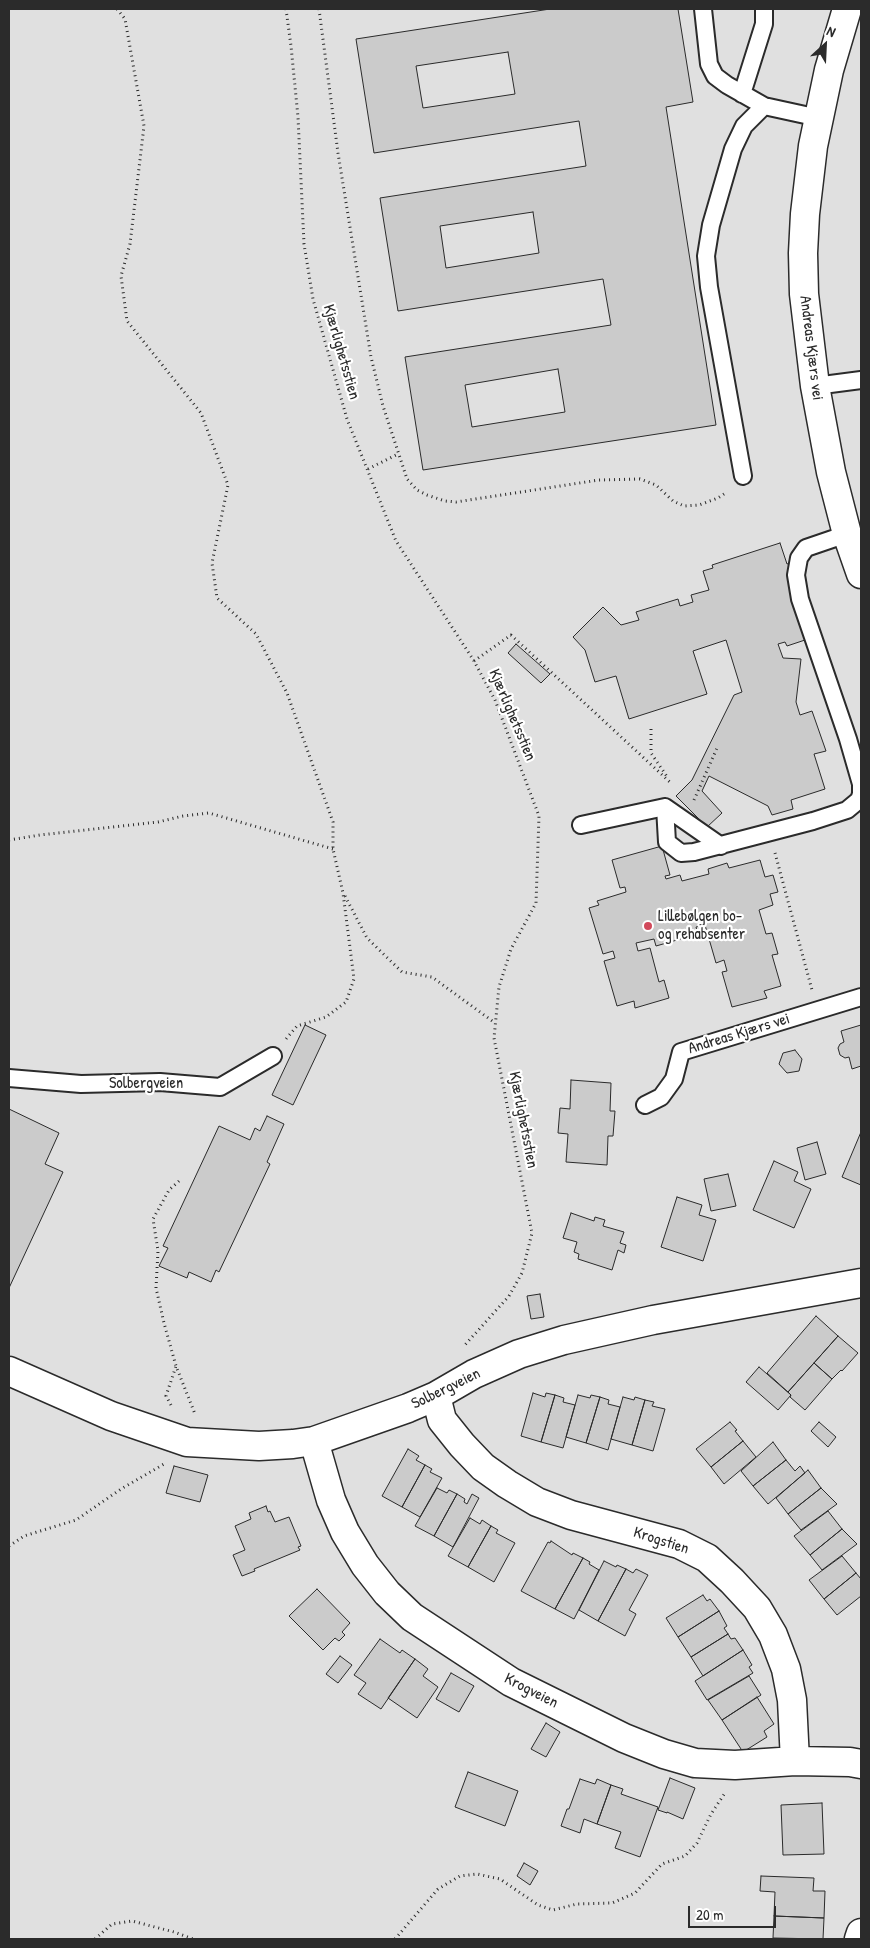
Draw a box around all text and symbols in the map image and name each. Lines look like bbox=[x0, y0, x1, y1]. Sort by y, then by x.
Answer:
north arrow bbox=[800, 20, 850, 70]
text: N bbox=[824, 21, 839, 41]
street label: Andreas Kjærs vei bbox=[795, 295, 827, 401]
street label: Kjærlighetsstien bbox=[318, 302, 364, 402]
street label: Kjærlighetsstien bbox=[484, 666, 540, 764]
place label: Lillebølgen bo- og rehabsenter bbox=[658, 907, 745, 945]
marker: Lillebølgen bo- og rehabsenter bbox=[642, 920, 654, 932]
street label: Andreas Kjærs vei bbox=[686, 1009, 792, 1059]
street label: Kjærlighetsstien bbox=[504, 1070, 542, 1170]
street label: Solbergveien bbox=[109, 1074, 183, 1094]
street label: Solbergveien bbox=[408, 1364, 484, 1414]
street label: Krogstien bbox=[631, 1523, 691, 1559]
street label: Krogveien bbox=[501, 1669, 561, 1713]
scale bar bbox=[690, 1896, 778, 1928]
text: 20 m bbox=[696, 1904, 723, 1925]

